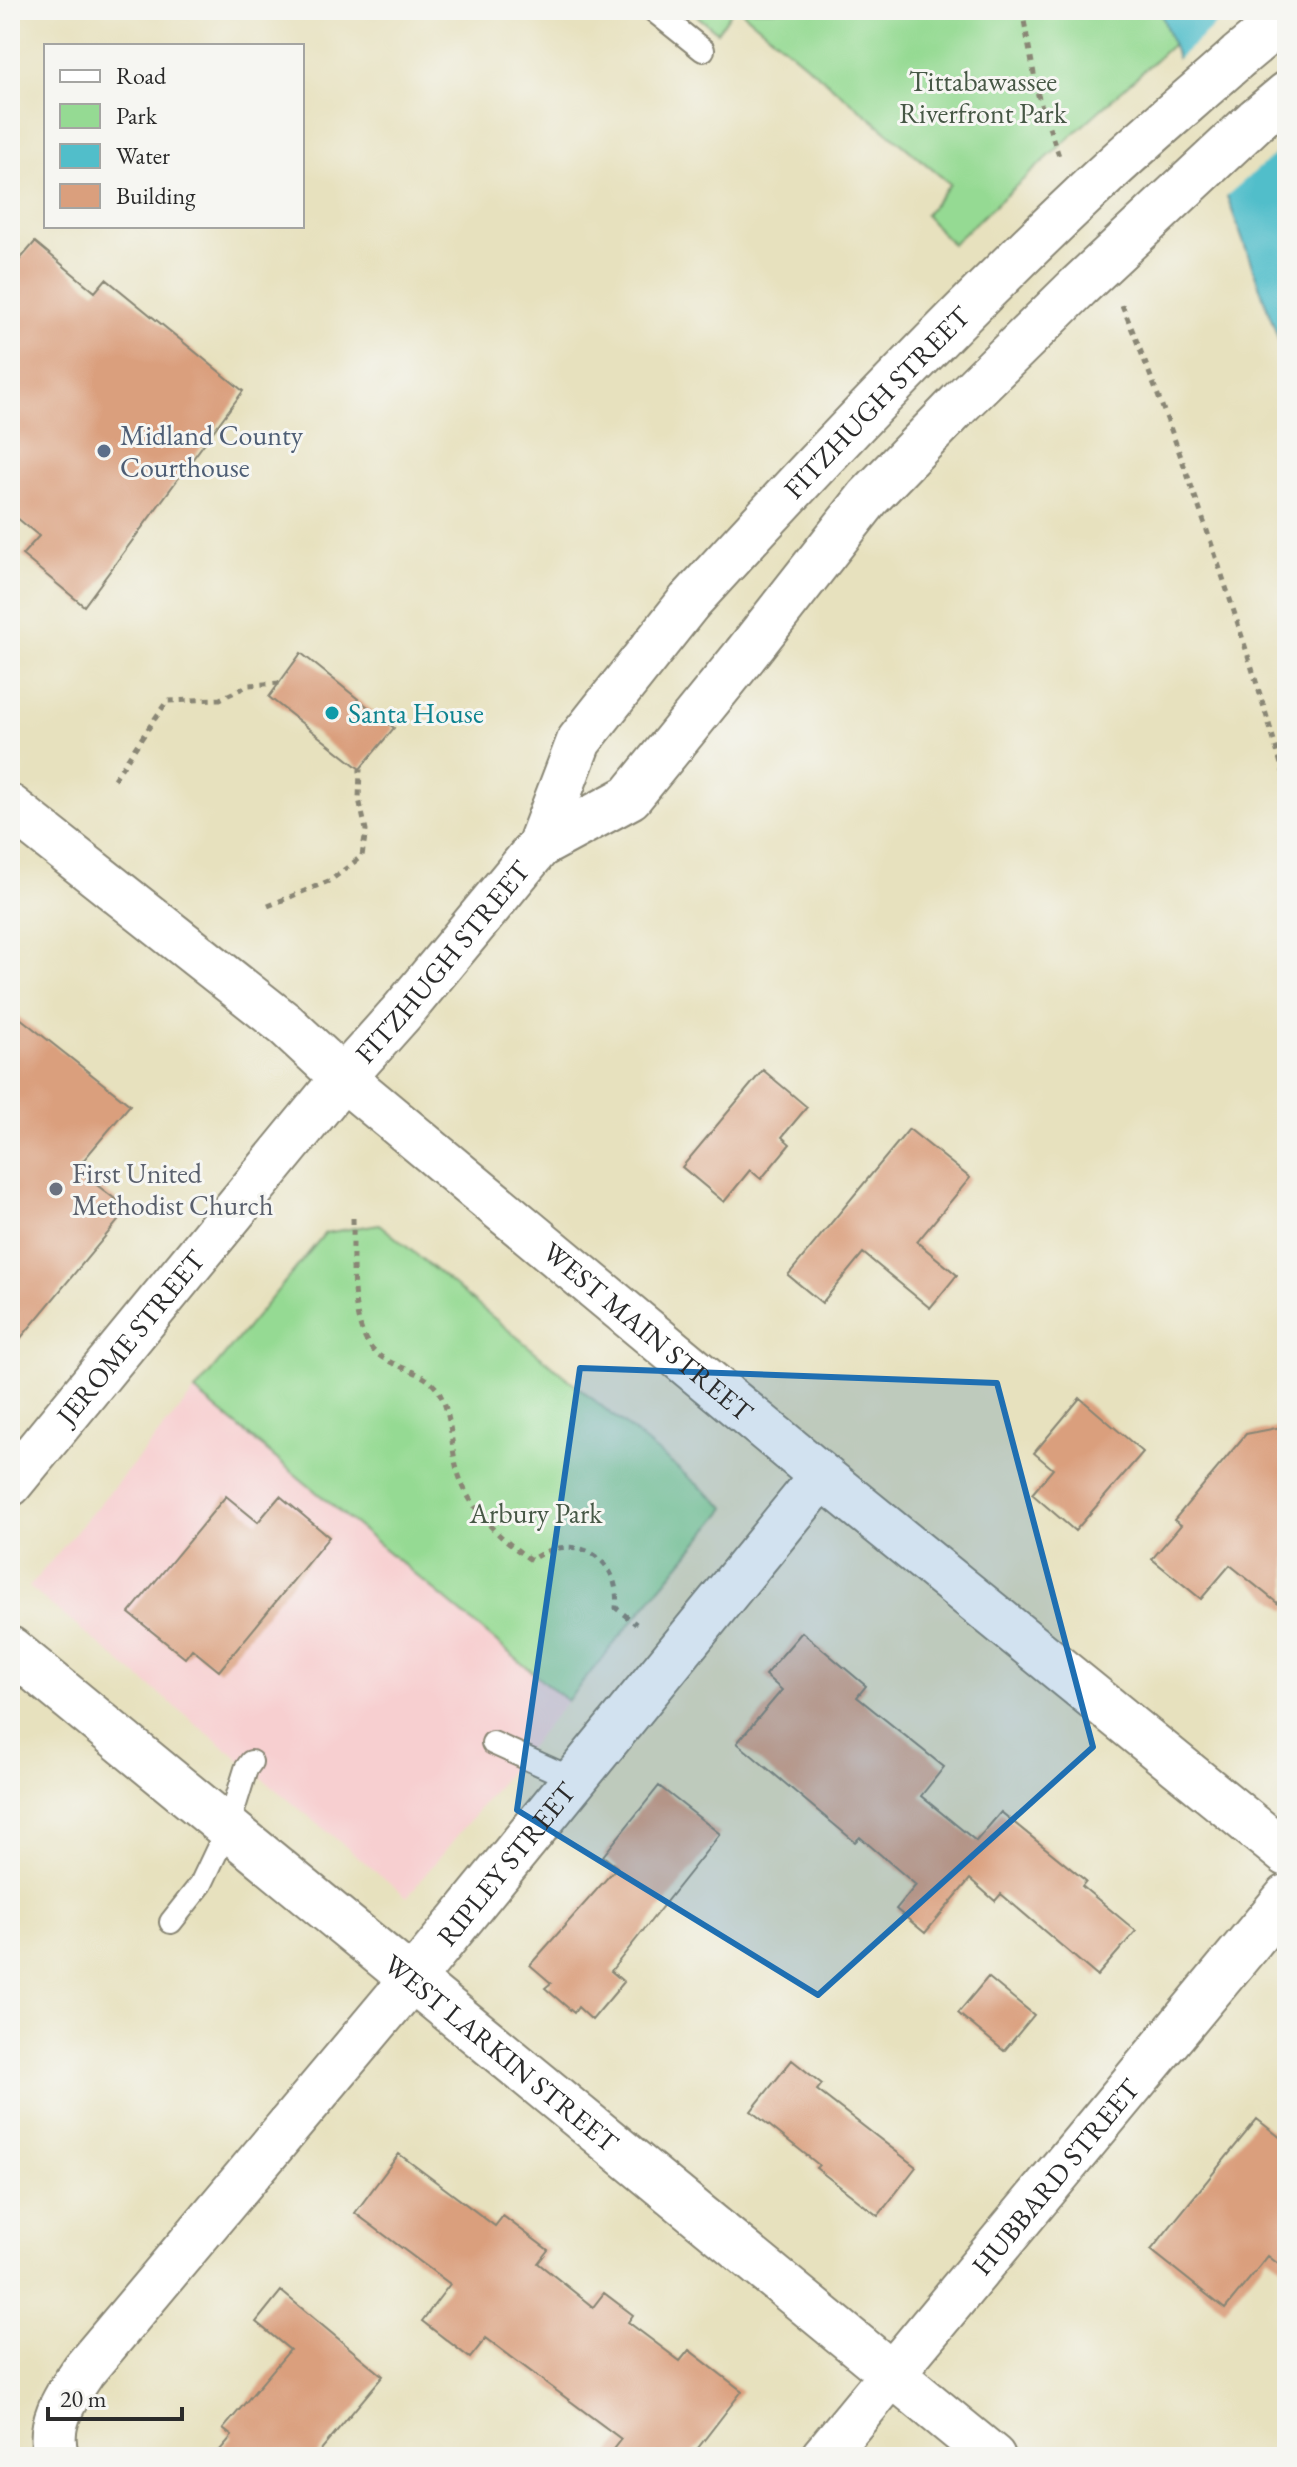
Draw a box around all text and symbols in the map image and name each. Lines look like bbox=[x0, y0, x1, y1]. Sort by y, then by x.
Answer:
legend bbox=[44, 44, 304, 228]
text: Road bbox=[116, 60, 167, 91]
park label: Tittabawassee Riverfront Park bbox=[899, 63, 1068, 131]
text: Park bbox=[116, 100, 158, 131]
text: Water bbox=[116, 140, 170, 171]
text: Building bbox=[116, 180, 196, 211]
street label: FITZHUGH STREET bbox=[775, 298, 978, 506]
place label: Midland County Courthouse bbox=[120, 417, 304, 485]
marker: Midland County Courthouse bbox=[95, 442, 113, 460]
place label: Santa House bbox=[348, 695, 484, 731]
marker: Santa House bbox=[323, 704, 341, 722]
street label: FITZHUGH STREET bbox=[347, 853, 538, 1071]
place label: First United Methodist Church bbox=[72, 1155, 273, 1223]
marker: First United Methodist Church bbox=[47, 1180, 65, 1198]
street label: WEST MAIN STREET bbox=[535, 1234, 761, 1429]
street label: JEROME STREET bbox=[47, 1242, 213, 1433]
park label: Arbury Park bbox=[469, 1495, 603, 1531]
street label: RIPLEY STREET bbox=[428, 1774, 584, 1953]
street label: WEST LARKIN STREET bbox=[377, 1946, 626, 2160]
street label: HUBBARD STREET bbox=[963, 2071, 1147, 2282]
scale bar bbox=[48, 2371, 182, 2421]
text: 20 m bbox=[60, 2383, 107, 2414]

